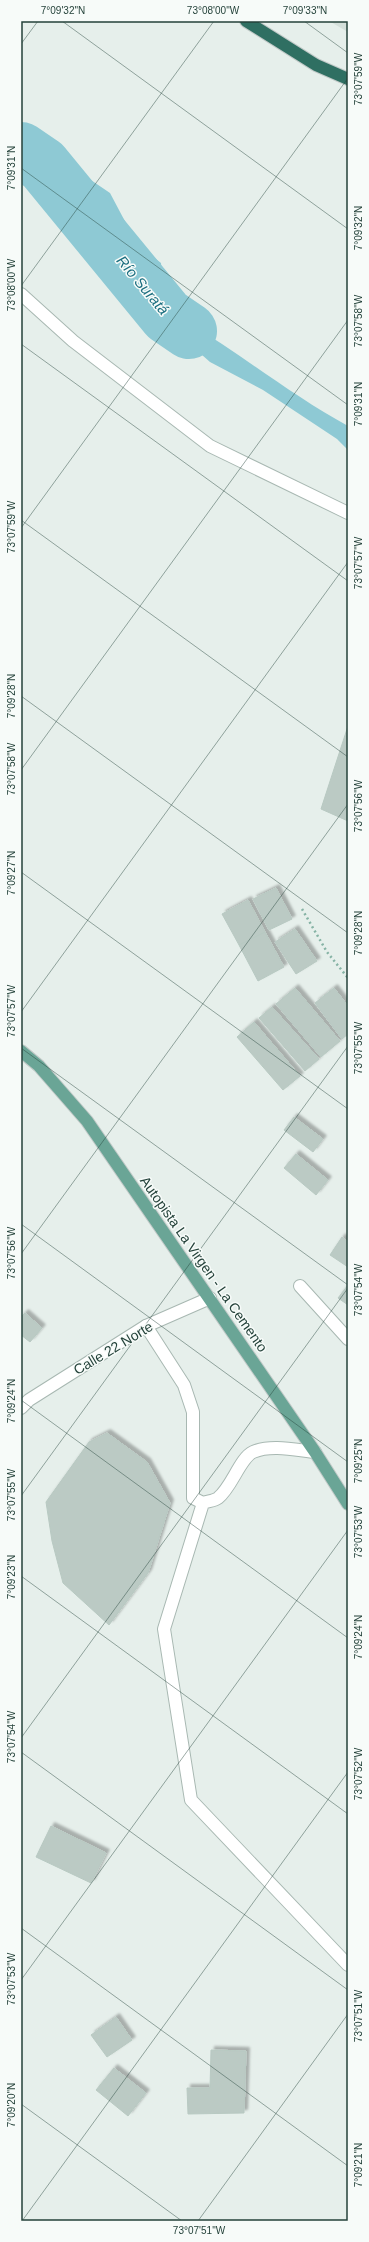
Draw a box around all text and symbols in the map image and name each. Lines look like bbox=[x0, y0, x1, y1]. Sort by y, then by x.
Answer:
text: 7°09'32"N bbox=[41, 5, 85, 16]
text: 73°08'00"W bbox=[187, 5, 240, 16]
text: 7°09'33"N bbox=[283, 5, 327, 16]
text: 73°07'59"W bbox=[353, 52, 364, 105]
text: 7°09'31"N bbox=[6, 146, 17, 190]
text: 7°09'32"N bbox=[353, 206, 364, 250]
water label: Río Suratá bbox=[113, 252, 173, 318]
text: 73°08'00"W bbox=[6, 258, 17, 311]
text: 73°07'58"W bbox=[353, 294, 364, 347]
text: 7°09'31"N bbox=[353, 382, 364, 426]
text: 73°07'59"W bbox=[6, 500, 17, 553]
text: 73°07'57"W bbox=[353, 536, 364, 589]
text: 7°09'28"N bbox=[6, 674, 17, 718]
text: 73°07'58"W bbox=[6, 742, 17, 795]
text: 73°07'56"W bbox=[353, 779, 364, 832]
text: 7°09'27"N bbox=[6, 851, 17, 895]
text: 7°09'28"N bbox=[353, 911, 364, 955]
text: 73°07'57"W bbox=[6, 984, 17, 1037]
text: 73°07'55"W bbox=[353, 1021, 364, 1074]
street label: Autopista La Virgen - La Cemento bbox=[137, 1173, 271, 1355]
text: 73°07'56"W bbox=[6, 1226, 17, 1279]
text: 73°07'54"W bbox=[353, 1263, 364, 1316]
street label: Calle 22 Norte bbox=[71, 1318, 156, 1378]
text: 7°09'24"N bbox=[6, 1379, 17, 1423]
text: 7°09'25"N bbox=[353, 1439, 364, 1483]
text: 73°07'55"W bbox=[6, 1468, 17, 1521]
text: 73°07'53"W bbox=[353, 1505, 364, 1558]
text: 7°09'23"N bbox=[6, 1555, 17, 1599]
text: 7°09'24"N bbox=[353, 1615, 364, 1659]
text: 73°07'54"W bbox=[6, 1710, 17, 1763]
text: 73°07'52"W bbox=[353, 1747, 364, 1800]
text: 73°07'53"W bbox=[6, 1952, 17, 2005]
text: 73°07'51"W bbox=[353, 1989, 364, 2042]
text: 7°09'20"N bbox=[6, 2083, 17, 2127]
text: 7°09'21"N bbox=[353, 2143, 364, 2187]
text: 73°07'51"W bbox=[173, 2225, 226, 2236]

